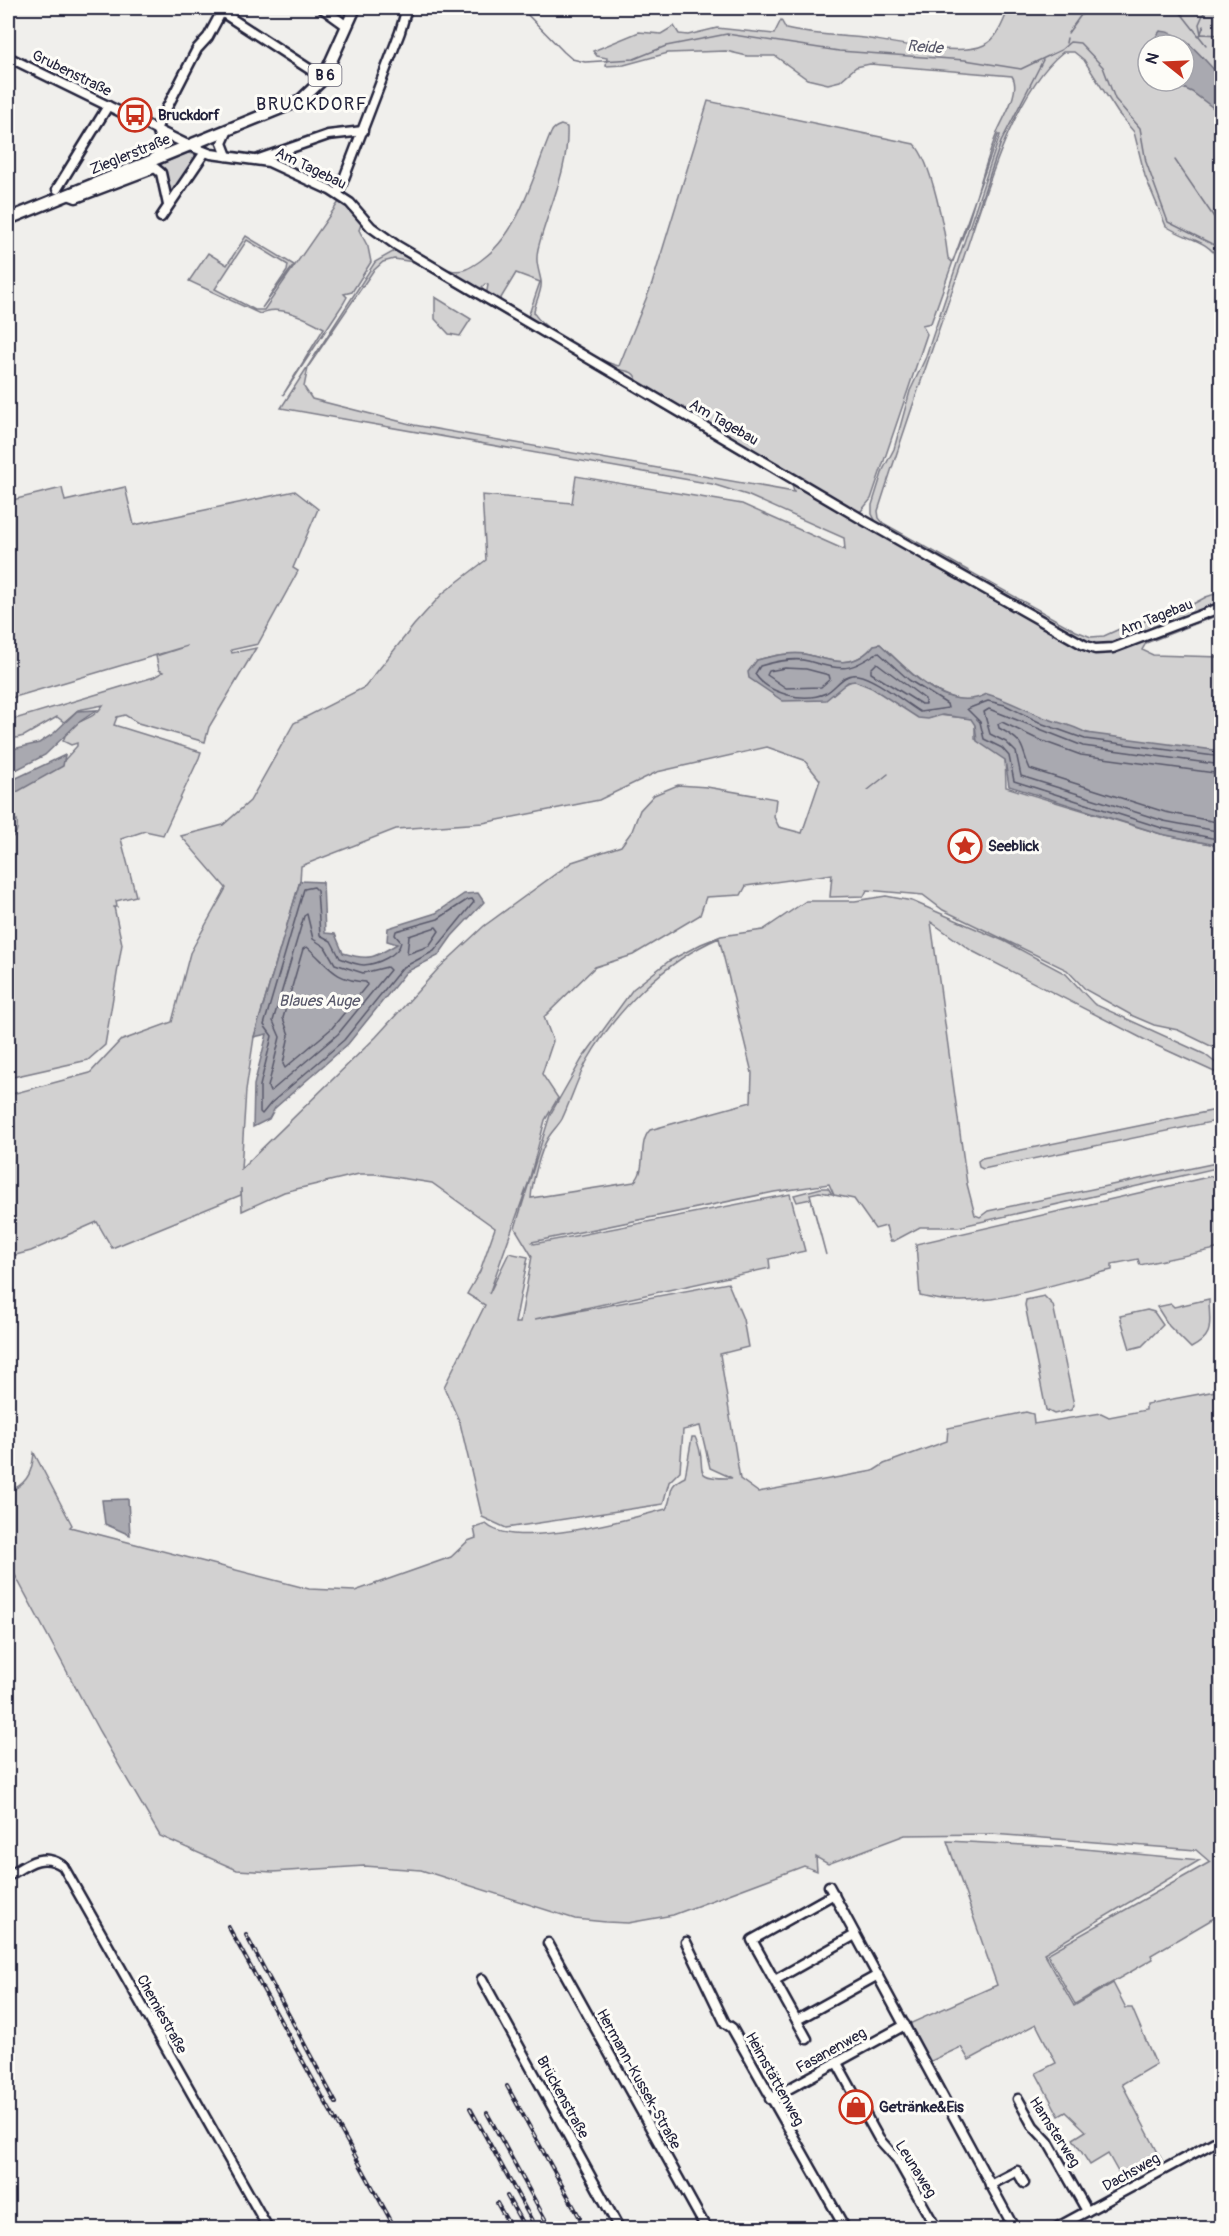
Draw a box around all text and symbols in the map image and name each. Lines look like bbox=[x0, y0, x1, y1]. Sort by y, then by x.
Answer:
north arrow bbox=[1136, 33, 1196, 93]
water label: Reide bbox=[906, 36, 946, 58]
street label: Grubenstraße bbox=[29, 46, 115, 101]
text: N bbox=[1142, 50, 1164, 67]
road number: B 6 bbox=[308, 64, 342, 86]
district label: BRUCKDORF bbox=[256, 93, 368, 116]
bus stop icon: Bruckdorf bbox=[117, 97, 153, 133]
place label: Bruckdorf bbox=[158, 106, 221, 125]
street label: Zieglerstraße bbox=[87, 130, 174, 179]
street label: Am Tagebau bbox=[272, 143, 350, 194]
street label: Am Tagebau bbox=[686, 395, 762, 450]
street label: Am Tagebau bbox=[1117, 595, 1195, 640]
place icon: Seeblick bbox=[947, 828, 983, 864]
place label: Seeblick bbox=[988, 837, 1040, 856]
water label: Blaues Auge bbox=[279, 991, 361, 1011]
street label: Chemiestraße bbox=[132, 1971, 191, 2058]
street label: Hermann-Kussek-Straße bbox=[592, 2006, 685, 2153]
street label: Fasanenweg bbox=[793, 2023, 870, 2078]
street label: Heimstättenweg bbox=[741, 2029, 808, 2129]
street label: Brückenstraße bbox=[532, 2053, 593, 2142]
shop icon: Getränke&Eis bbox=[838, 2089, 874, 2125]
street label: Hamsterweg bbox=[1025, 2093, 1084, 2171]
place label: Getränke&Eis bbox=[879, 2098, 964, 2117]
street label: Leunaweg bbox=[891, 2137, 941, 2201]
street label: Dachsweg bbox=[1099, 2149, 1163, 2196]

